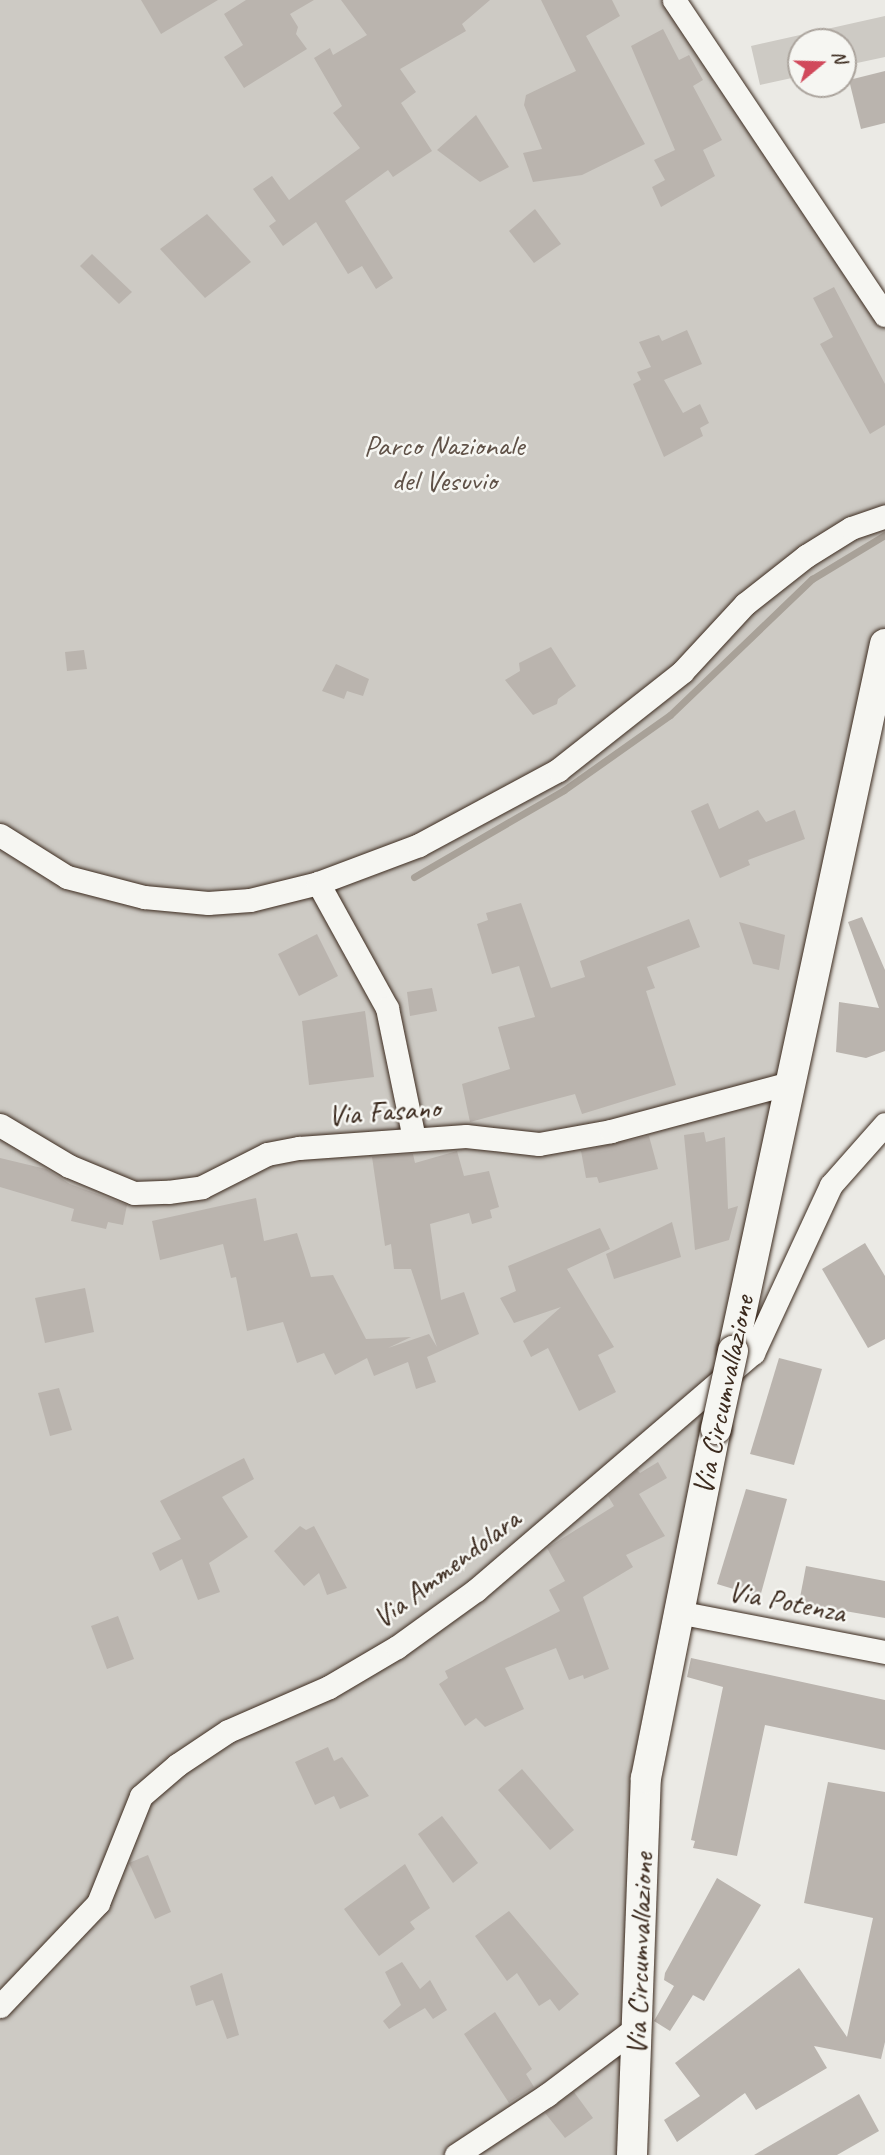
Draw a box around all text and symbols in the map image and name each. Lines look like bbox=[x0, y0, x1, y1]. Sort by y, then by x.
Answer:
north arrow bbox=[787, 28, 857, 98]
text: N bbox=[827, 47, 853, 66]
park label: Parco Nazionale del Vesuvio bbox=[362, 427, 526, 498]
street label: Via Fasano bbox=[327, 1089, 441, 1133]
street label: Via Circumvallazione bbox=[684, 1292, 762, 1498]
street label: Via Ammendolara bbox=[365, 1500, 527, 1636]
street label: Via Potenza bbox=[726, 1572, 848, 1630]
street label: Via Circumvallazione bbox=[617, 1852, 661, 2056]

